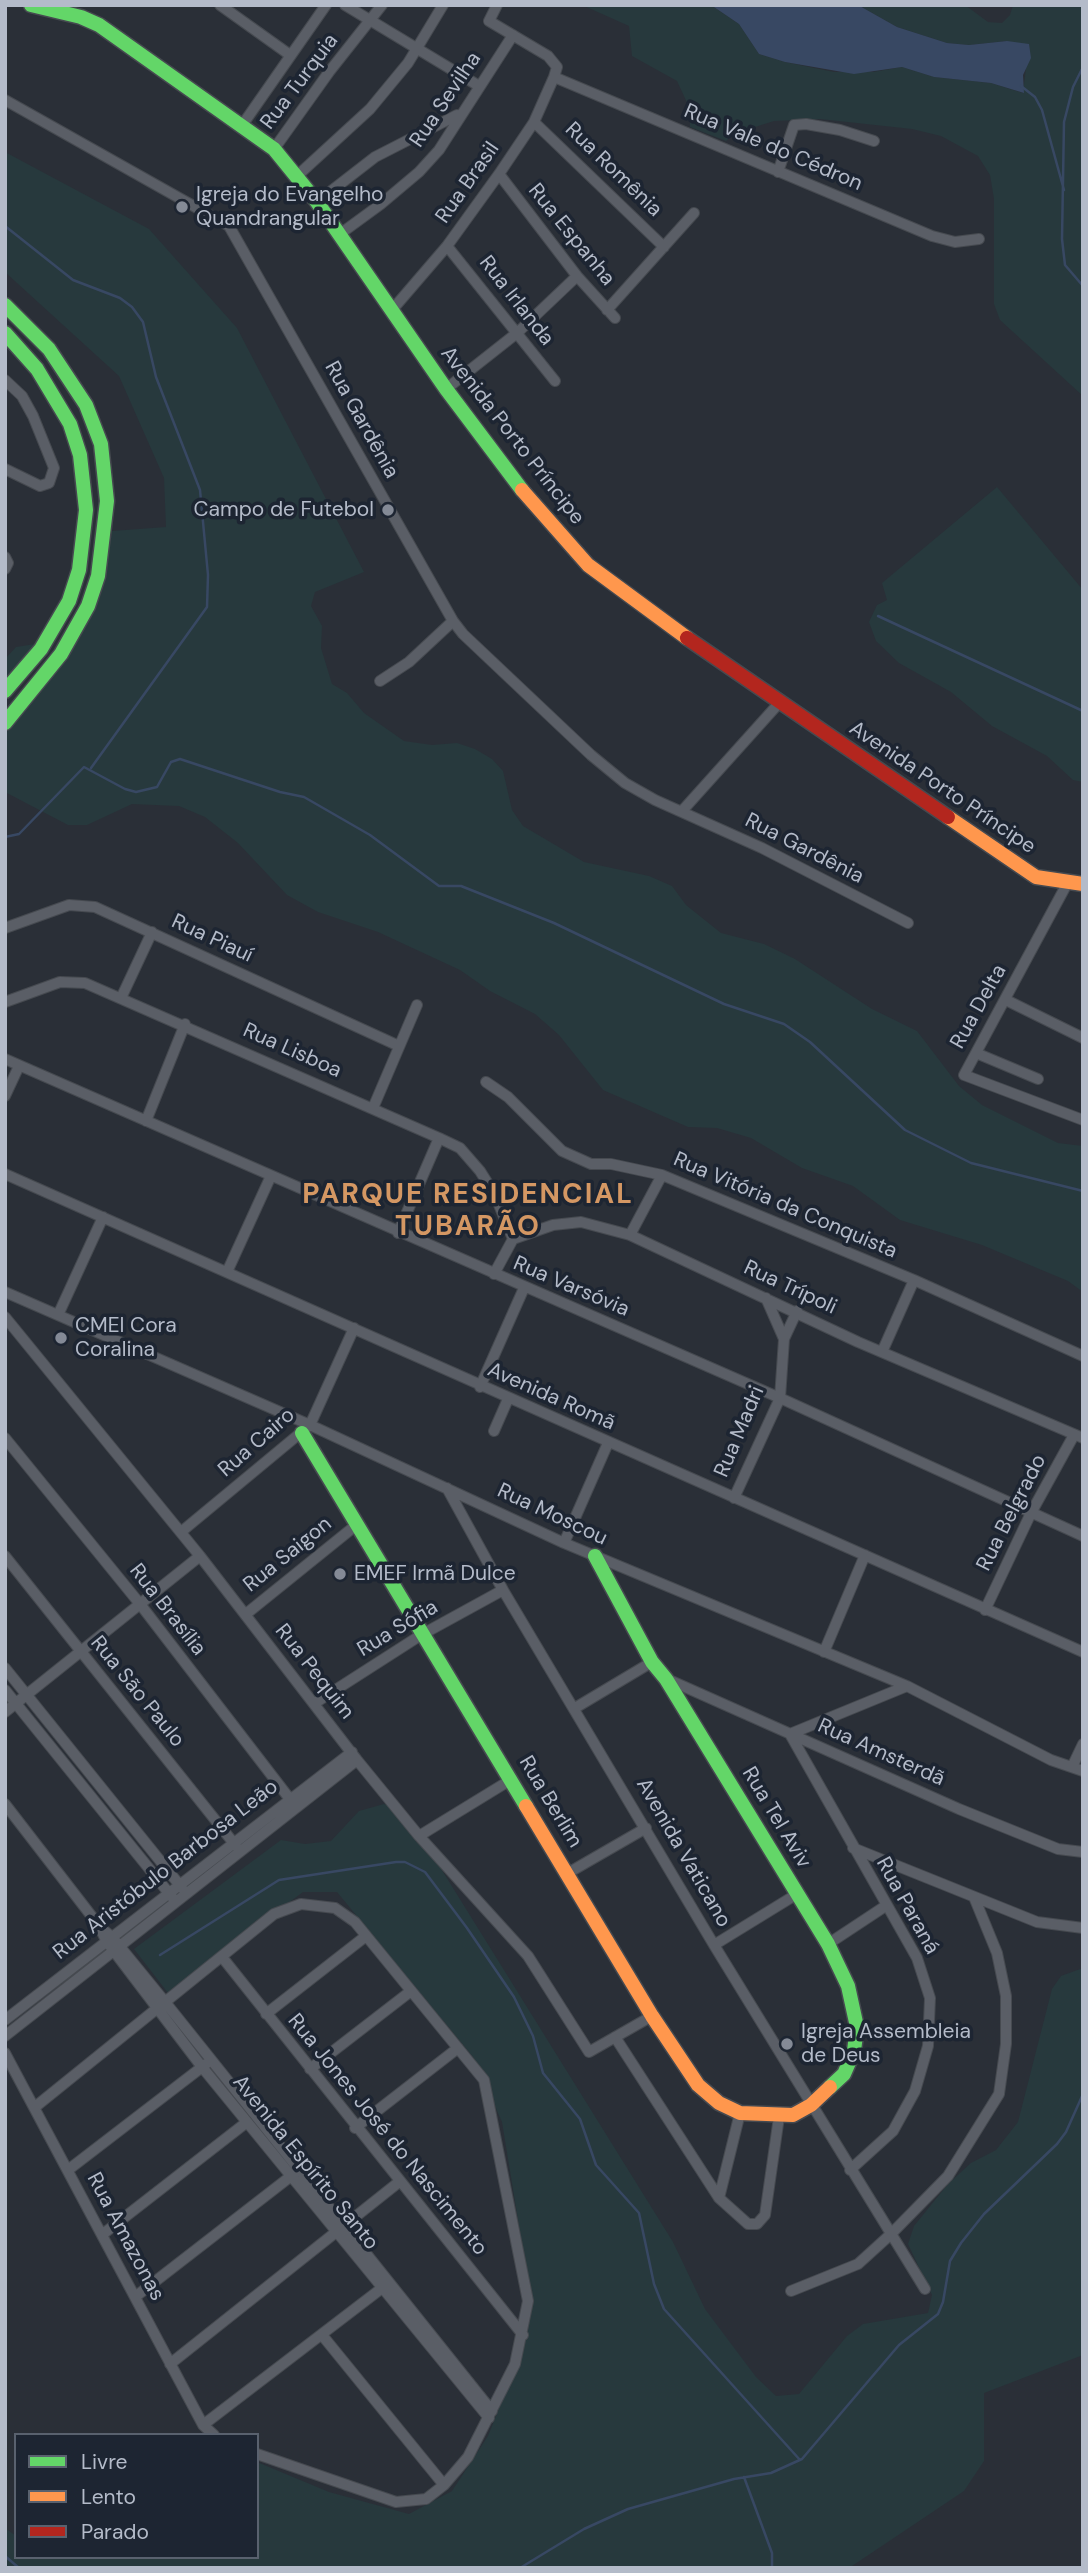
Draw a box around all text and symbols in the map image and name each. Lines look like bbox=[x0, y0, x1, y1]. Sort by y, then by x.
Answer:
street label: Rua Turquia bbox=[256, 29, 344, 135]
street label: Rua Sevilha bbox=[405, 48, 487, 152]
street label: Rua Vale do Cédron bbox=[680, 99, 866, 197]
street label: Rua Romênia bbox=[559, 118, 667, 222]
street label: Rua Brasil bbox=[431, 137, 505, 229]
street label: Rua Espanha bbox=[522, 179, 620, 291]
place label: Igreja do Evangelho Quandrangular bbox=[196, 182, 384, 232]
marker: Igreja do Evangelho Quandrangular bbox=[174, 199, 190, 215]
street label: Rua Irlanda bbox=[473, 251, 559, 351]
street label: Avenida Porto Príncipe bbox=[435, 342, 589, 530]
street label: Rua Gardênia bbox=[319, 357, 403, 483]
place label: Campo de Futebol bbox=[194, 497, 374, 523]
marker: Campo de Futebol bbox=[380, 502, 396, 518]
street label: Avenida Porto Príncipe bbox=[844, 716, 1040, 860]
street label: Rua Gardênia bbox=[740, 808, 868, 890]
street label: Rua Piauí bbox=[167, 909, 257, 969]
street label: Rua Delta bbox=[946, 961, 1012, 1053]
street label: Rua Lisboa bbox=[239, 1018, 345, 1084]
street label: Rua Vitória da Conquista bbox=[669, 1147, 901, 1265]
district label: PARQUE RESIDENCIAL TUBARÃO bbox=[304, 1179, 632, 1245]
street label: Rua Varsóvia bbox=[509, 1251, 633, 1323]
street label: Rua Trípoli bbox=[739, 1255, 841, 1321]
place label: CMEI Cora Coralina bbox=[75, 1313, 177, 1363]
marker: CMEI Cora Coralina bbox=[53, 1330, 69, 1346]
street label: Avenida Romã bbox=[483, 1358, 619, 1436]
street label: Rua Madri bbox=[710, 1383, 770, 1481]
street label: Rua Cairo bbox=[214, 1403, 300, 1483]
street label: Rua Belgrado bbox=[972, 1451, 1052, 1575]
street label: Rua Moscou bbox=[493, 1479, 611, 1551]
street label: Rua Saigon bbox=[239, 1512, 337, 1598]
street label: Rua Brasília bbox=[123, 1559, 211, 1661]
place label: EMEF Irmã Dulce bbox=[354, 1561, 516, 1587]
marker: EMEF Irmã Dulce bbox=[332, 1566, 348, 1582]
street label: Rua Sófia bbox=[353, 1595, 443, 1663]
street label: Rua Pequim bbox=[269, 1619, 359, 1725]
street label: Rua São Paulo bbox=[85, 1631, 189, 1753]
street label: Rua Amsterdã bbox=[814, 1714, 948, 1792]
street label: Rua Berlim bbox=[513, 1752, 587, 1852]
street label: Rua Tel Aviv bbox=[736, 1763, 816, 1873]
street label: Rua Aristóbulo Barbosa Leão bbox=[49, 1774, 283, 1966]
street label: Avenida Vaticano bbox=[630, 1774, 736, 1932]
street label: Rua Paraná bbox=[870, 1853, 944, 1959]
street label: Rua Jones José do Nascimento bbox=[282, 2009, 492, 2261]
place label: Igreja Assembleia de Deus bbox=[801, 2019, 971, 2069]
marker: Igreja Assembleia de Deus bbox=[779, 2036, 795, 2052]
street label: Avenida Espírito Santo bbox=[227, 2070, 383, 2256]
street label: Rua Amazonas bbox=[81, 2169, 169, 2305]
legend bbox=[14, 2433, 259, 2559]
text: Livre bbox=[81, 2448, 127, 2476]
text: Lento bbox=[81, 2483, 136, 2511]
text: Parado bbox=[81, 2518, 149, 2546]

